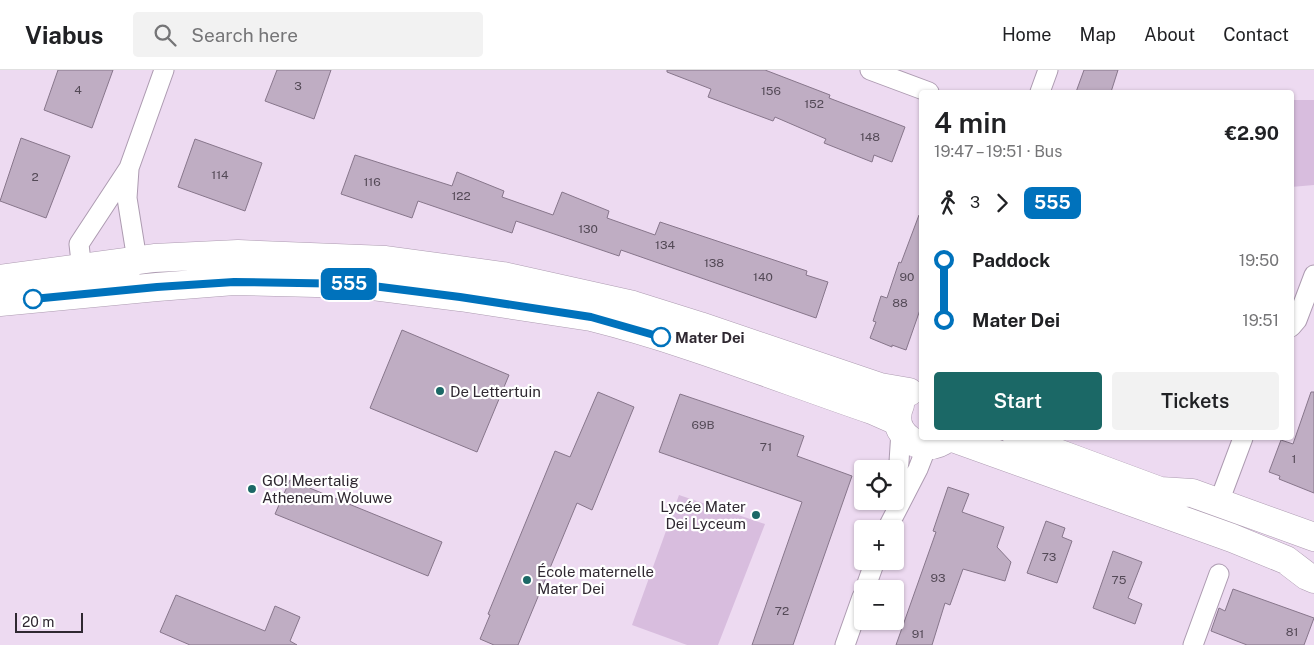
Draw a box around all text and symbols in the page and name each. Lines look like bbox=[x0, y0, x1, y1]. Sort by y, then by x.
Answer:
search box bbox=[133, 12, 483, 57]
text: Viabus bbox=[25, 21, 103, 49]
icon: search bbox=[151, 21, 179, 49]
text: Search here bbox=[191, 24, 298, 46]
text: Home bbox=[1002, 24, 1052, 45]
text: Map bbox=[1080, 24, 1116, 45]
text: About bbox=[1144, 24, 1195, 45]
text: Contact bbox=[1223, 24, 1289, 45]
house number: 3 bbox=[294, 79, 302, 93]
house number: 4 bbox=[74, 83, 82, 97]
house number: 156 bbox=[761, 84, 781, 98]
house number: 152 bbox=[804, 97, 824, 111]
text: 4 min bbox=[934, 106, 1007, 139]
text: €2.90 bbox=[1225, 122, 1279, 144]
house number: 148 bbox=[860, 130, 880, 144]
text: 19:47 – 19:51 · Bus bbox=[934, 142, 1062, 161]
house number: 114 bbox=[211, 168, 229, 182]
house number: 2 bbox=[31, 170, 39, 184]
house number: 116 bbox=[363, 175, 381, 189]
house number: 122 bbox=[451, 189, 471, 203]
icon: walk bbox=[934, 189, 962, 217]
icon: forward bbox=[988, 189, 1016, 217]
text: 555 bbox=[1034, 192, 1071, 213]
text: 3 bbox=[970, 193, 980, 212]
house number: 130 bbox=[578, 222, 598, 236]
house number: 134 bbox=[655, 238, 675, 252]
text: Paddock bbox=[972, 249, 1050, 271]
text: 19:50 bbox=[1239, 251, 1279, 270]
house number: 138 bbox=[704, 256, 724, 270]
line badge: 555 bbox=[320, 268, 378, 300]
house number: 140 bbox=[753, 270, 773, 284]
house number: 90 bbox=[900, 270, 914, 284]
text: 555 bbox=[331, 273, 367, 294]
unlabelled marker bbox=[23, 289, 43, 309]
house number: 88 bbox=[892, 296, 908, 310]
text: Mater Dei bbox=[972, 309, 1060, 331]
text: 19:51 bbox=[1242, 311, 1279, 330]
marker: Mater Dei bbox=[651, 327, 671, 347]
place label: Mater Dei bbox=[675, 329, 745, 346]
button: Start bbox=[934, 372, 1102, 430]
button: Tickets bbox=[1112, 372, 1279, 430]
place label: De Lettertuin bbox=[450, 383, 541, 400]
marker: De Lettertuin bbox=[434, 385, 446, 397]
house number: 69B bbox=[692, 418, 714, 432]
house number: 71 bbox=[760, 440, 772, 454]
house number: 1 bbox=[1292, 452, 1296, 466]
map controls bbox=[854, 460, 904, 630]
button: locate bbox=[854, 460, 904, 510]
place label: GO! Meertalig Atheneum Woluwe bbox=[262, 472, 392, 506]
marker: GO! Meertalig Atheneum Woluwe bbox=[246, 483, 258, 495]
place label: Lycée Mater Dei Lyceum bbox=[660, 498, 746, 532]
marker: Lycée Mater Dei Lyceum bbox=[750, 509, 762, 521]
button: + bbox=[854, 520, 904, 570]
house number: 73 bbox=[1042, 550, 1056, 564]
place label: École maternelle Mater Dei bbox=[537, 563, 654, 597]
house number: 93 bbox=[931, 571, 945, 585]
house number: 75 bbox=[1112, 573, 1127, 587]
marker: École maternelle Mater Dei bbox=[521, 574, 533, 586]
button: − bbox=[854, 580, 904, 630]
house number: 72 bbox=[775, 604, 789, 618]
scale bar bbox=[15, 610, 82, 633]
text: 20 m bbox=[22, 614, 54, 630]
house number: 81 bbox=[1286, 625, 1298, 639]
house number: 91 bbox=[912, 627, 924, 641]

